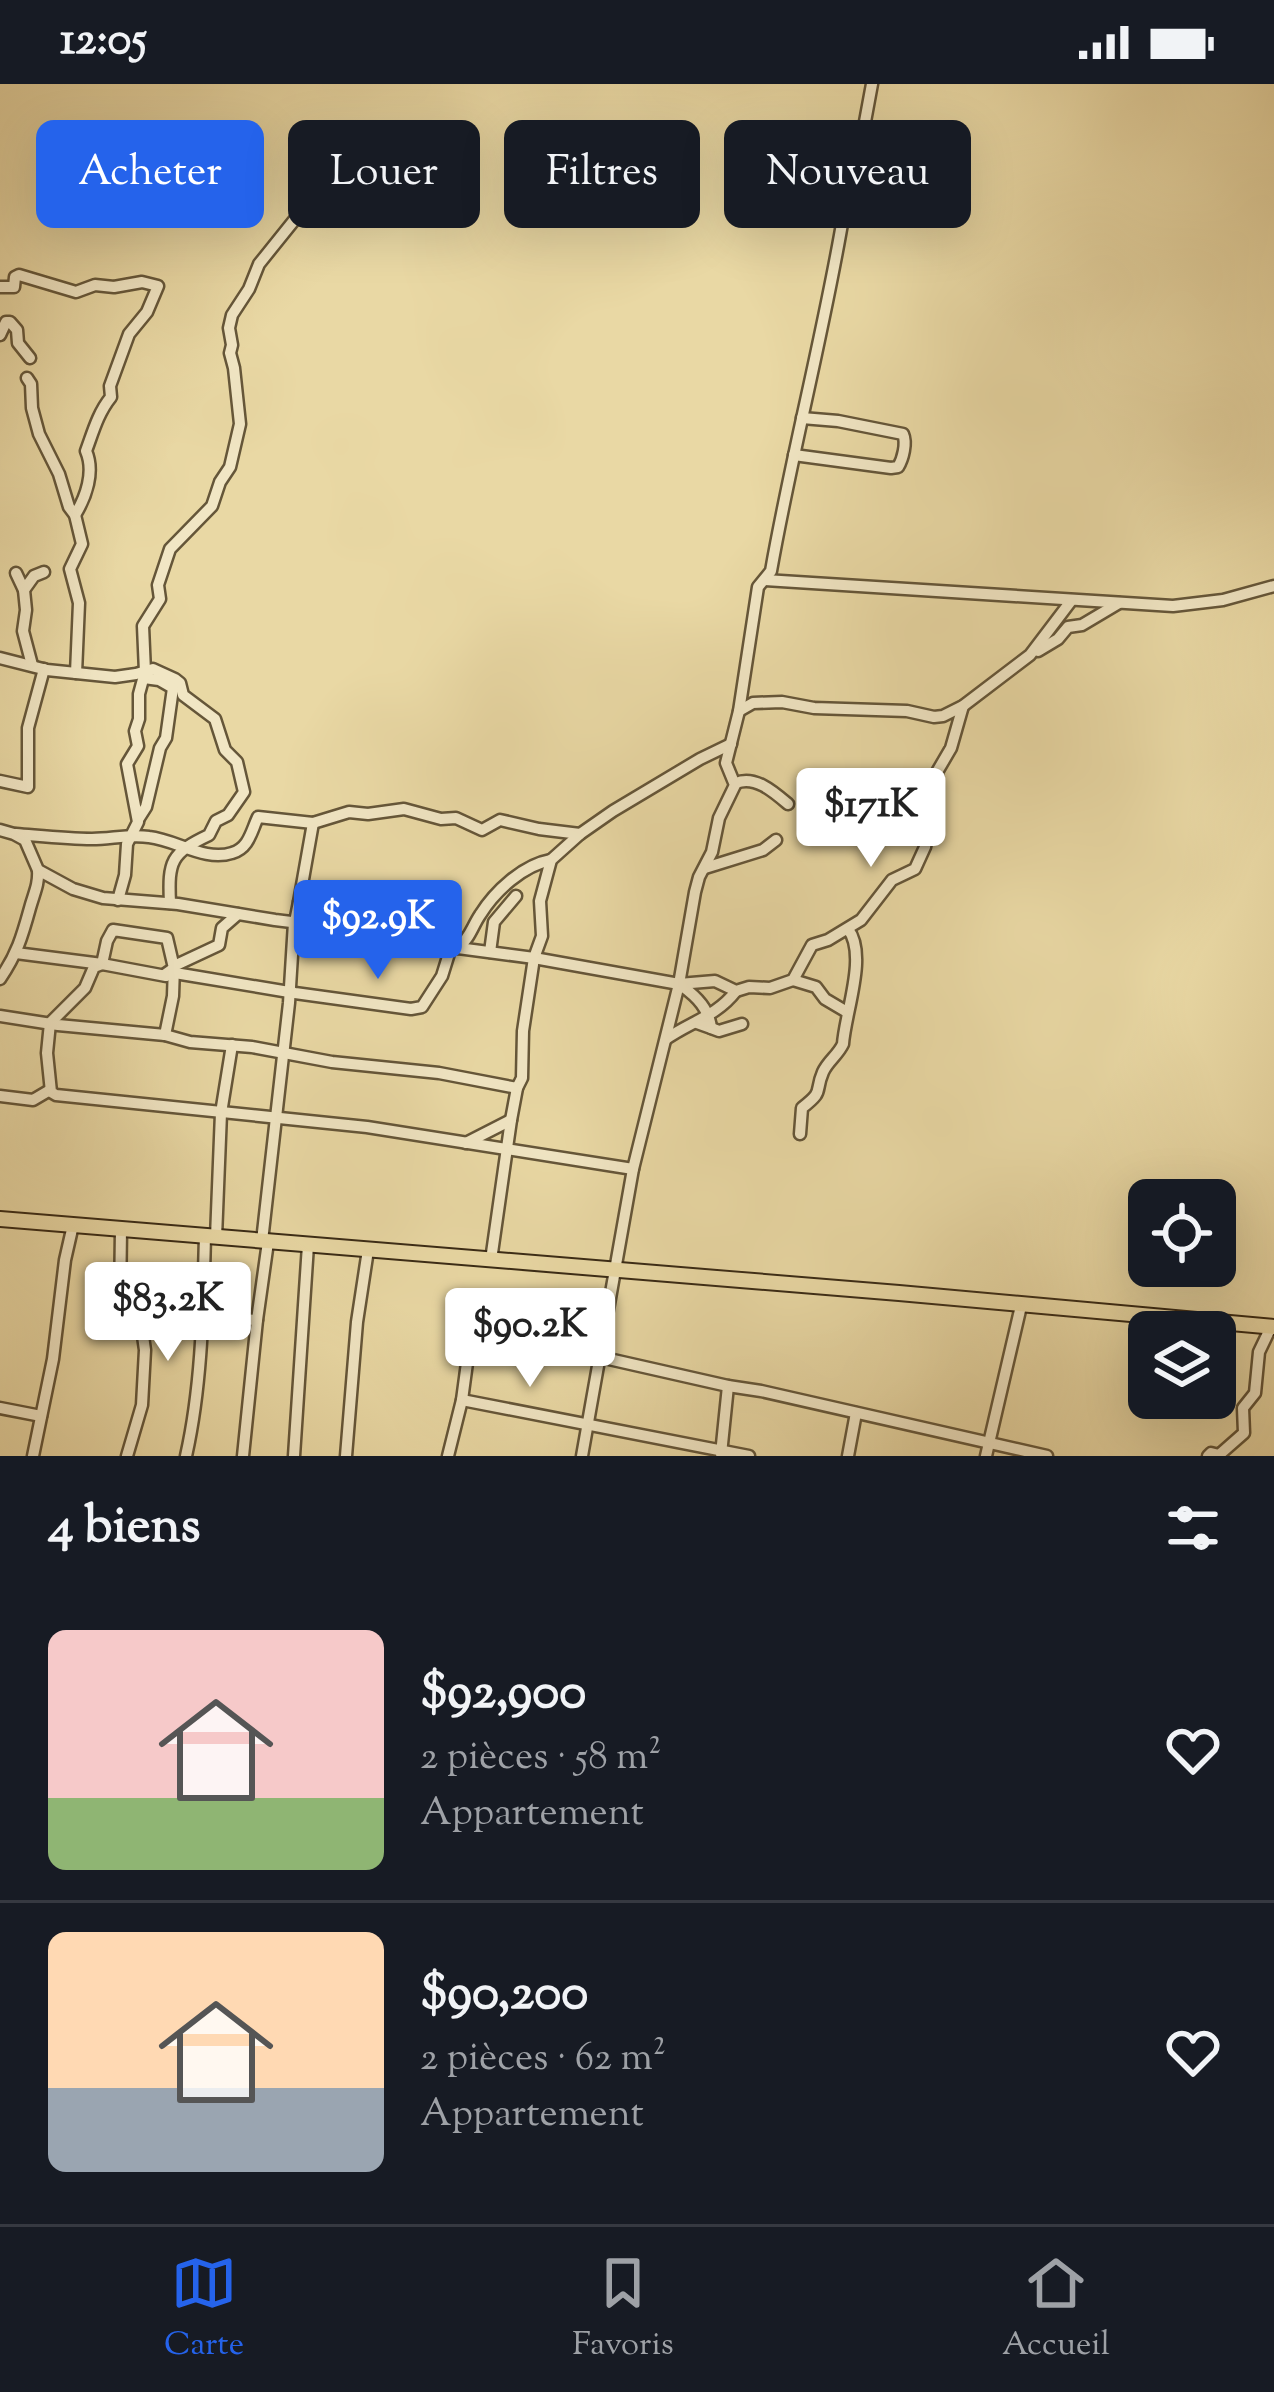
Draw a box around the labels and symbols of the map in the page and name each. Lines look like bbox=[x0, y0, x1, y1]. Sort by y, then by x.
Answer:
pin: $171K bbox=[787, 768, 955, 870]
pin: $92.9K bbox=[280, 880, 476, 982]
pin: $83.2K bbox=[70, 1262, 266, 1364]
pin: $90.2K bbox=[432, 1288, 628, 1390]

